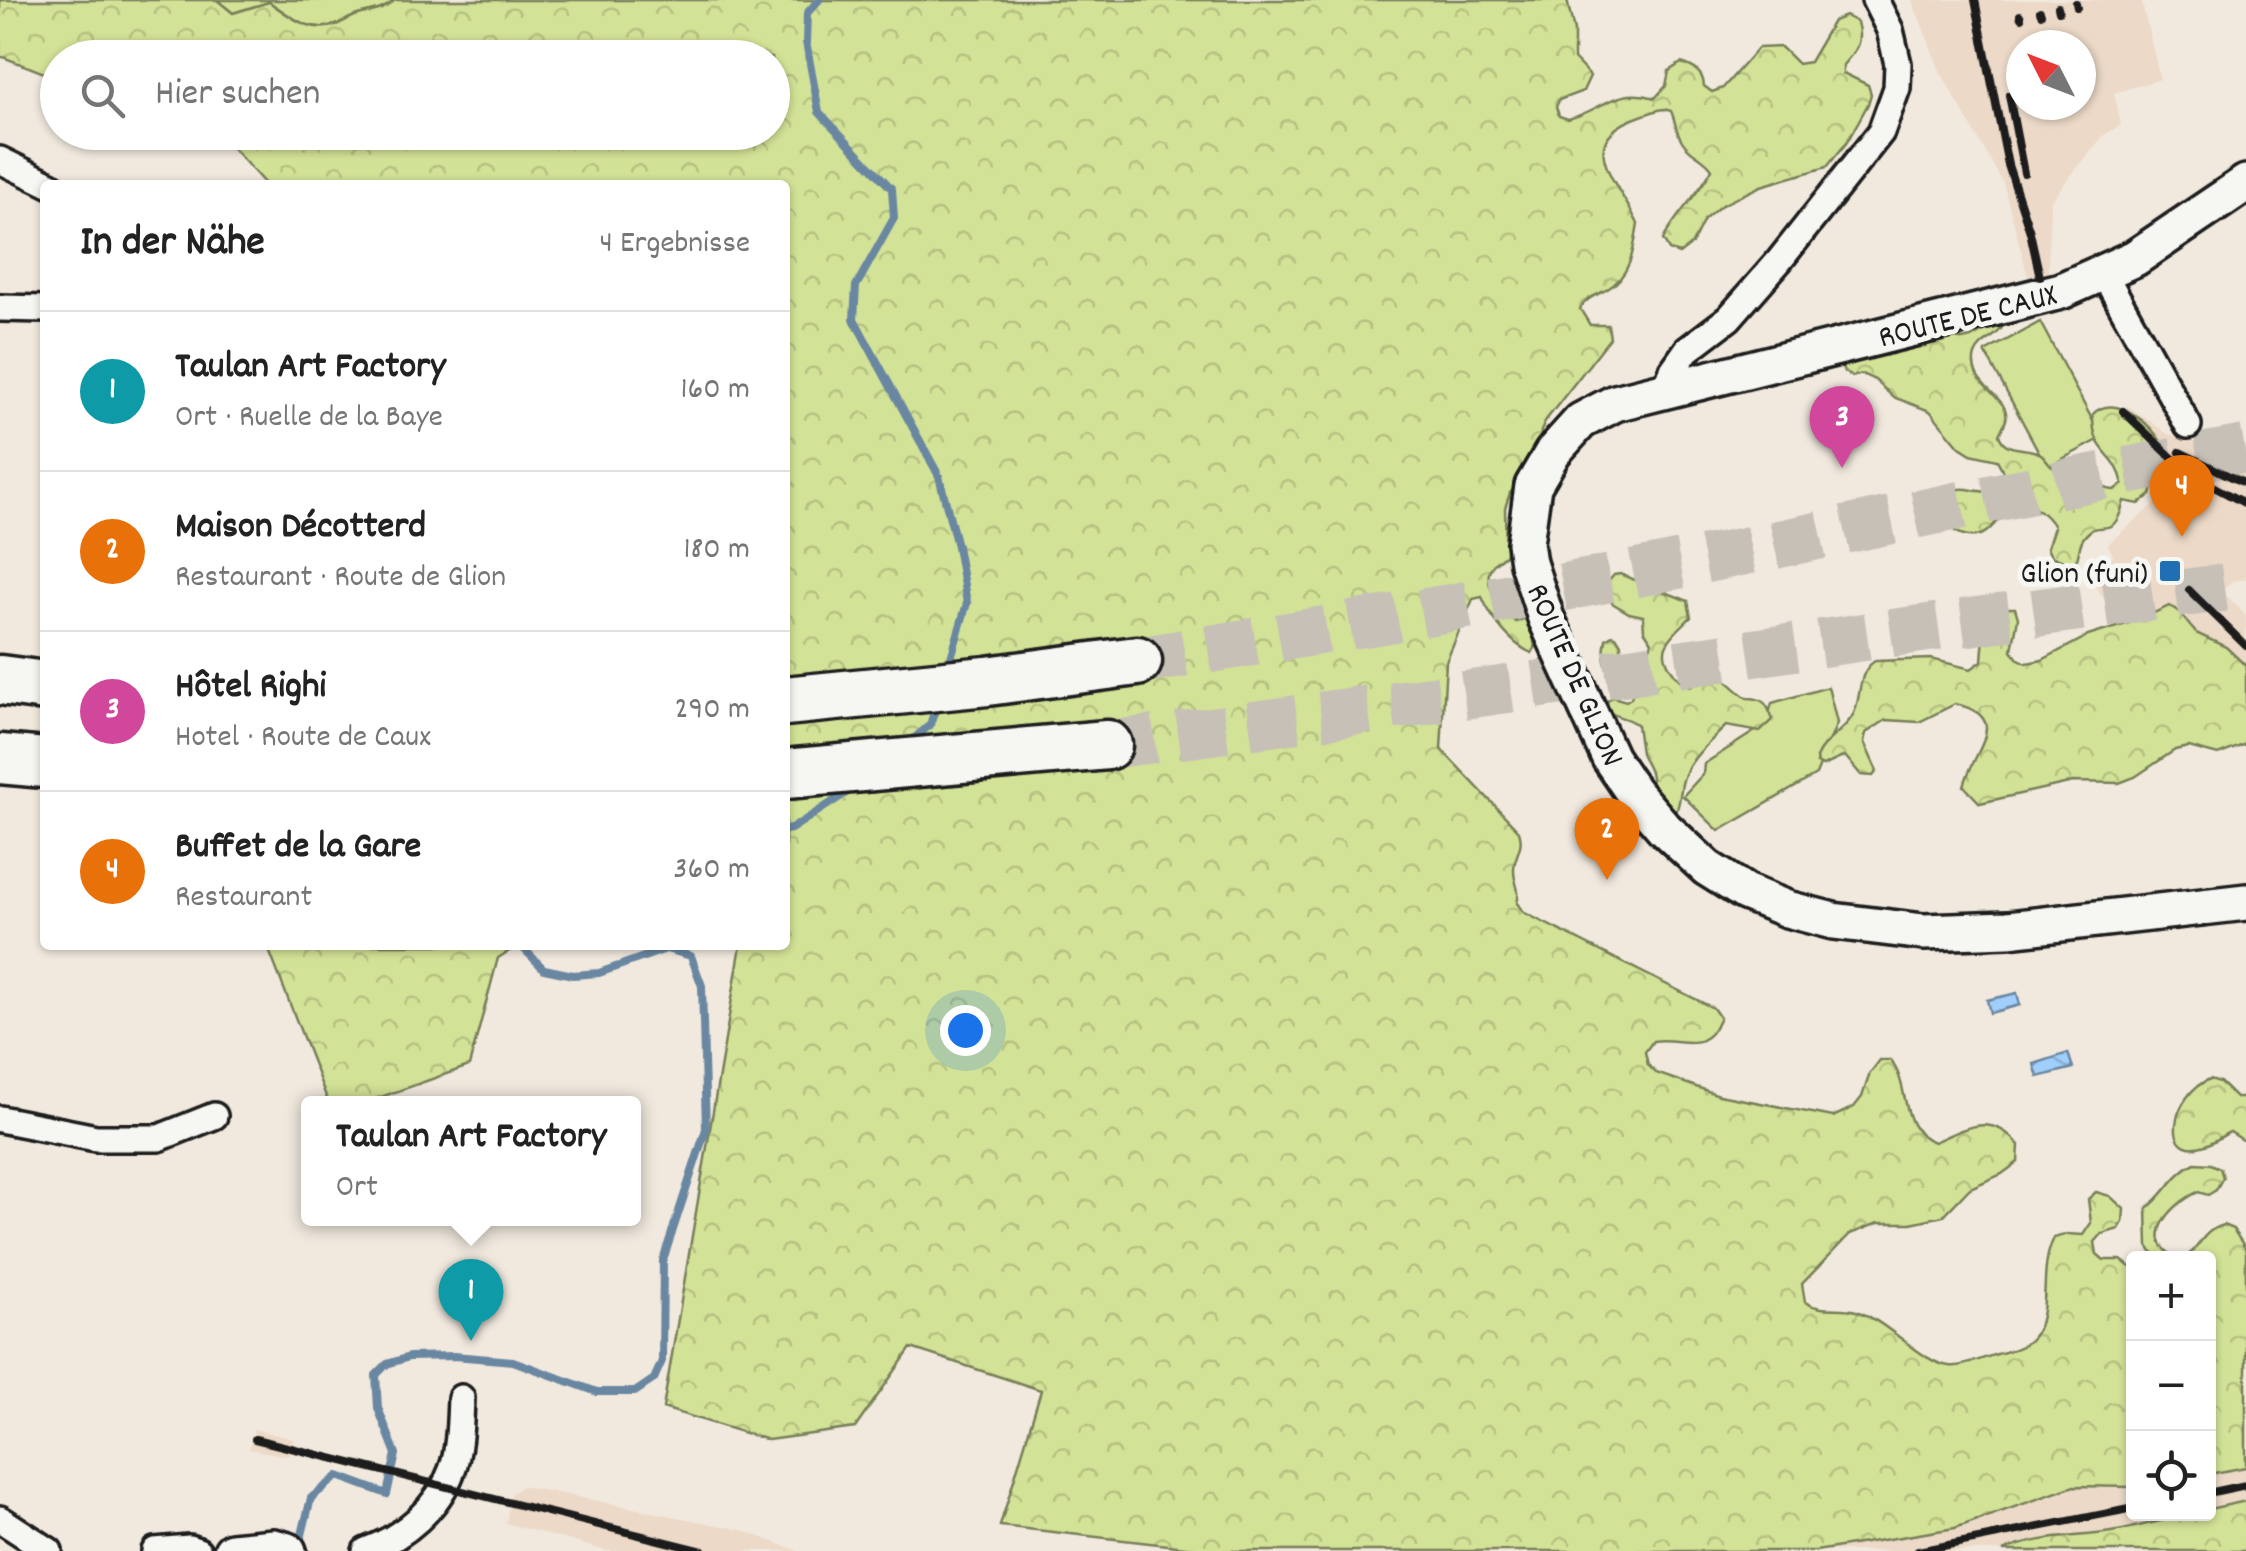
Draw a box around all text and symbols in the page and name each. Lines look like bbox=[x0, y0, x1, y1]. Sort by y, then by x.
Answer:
north arrow bbox=[2006, 30, 2096, 120]
search box bbox=[40, 40, 790, 150]
icon: search bbox=[75, 68, 130, 123]
text: Hier suchen bbox=[155, 68, 320, 123]
text: In der Nähe bbox=[80, 215, 265, 275]
text: 4 Ergebnisse bbox=[599, 222, 750, 268]
street label: ROUTE DE CAUX bbox=[1874, 274, 2062, 363]
text: Taulan Art Factory bbox=[175, 341, 446, 396]
text: 1 bbox=[109, 368, 116, 414]
text: 160 m bbox=[681, 368, 750, 414]
pin: 3 bbox=[1810, 386, 1874, 468]
text: Ort · Ruelle de la Baye bbox=[175, 396, 443, 442]
pin: 4 bbox=[2150, 454, 2214, 537]
text: Maison Décotterd bbox=[175, 501, 426, 556]
text: 2 bbox=[106, 528, 119, 574]
text: 180 m bbox=[683, 528, 750, 574]
place label: Glion (funi) bbox=[2020, 553, 2148, 599]
text: Restaurant · Route de Glion bbox=[175, 556, 506, 602]
marker: Glion (funi) bbox=[2157, 558, 2183, 584]
street label: ROUTE DE GLION bbox=[1512, 577, 1633, 775]
text: Hôtel Righi bbox=[175, 661, 326, 716]
text: 3 bbox=[105, 688, 120, 734]
text: 290 m bbox=[675, 688, 750, 734]
text: Hotel · Route de Caux bbox=[175, 716, 431, 762]
pin: 2 bbox=[1574, 798, 1640, 880]
text: Buffet de la Gare bbox=[175, 821, 421, 876]
text: 4 bbox=[106, 848, 119, 894]
text: 360 m bbox=[673, 848, 750, 894]
text: Restaurant bbox=[175, 876, 312, 922]
your location bbox=[940, 1005, 991, 1056]
popup bbox=[301, 1096, 641, 1226]
text: Taulan Art Factory bbox=[336, 1111, 606, 1166]
text: Ort bbox=[336, 1166, 378, 1212]
map controls bbox=[2126, 1251, 2216, 1521]
button: + bbox=[2126, 1251, 2216, 1341]
pin: 1 bbox=[438, 1258, 504, 1341]
button: − bbox=[2126, 1341, 2216, 1431]
button: locate bbox=[2126, 1431, 2216, 1521]

